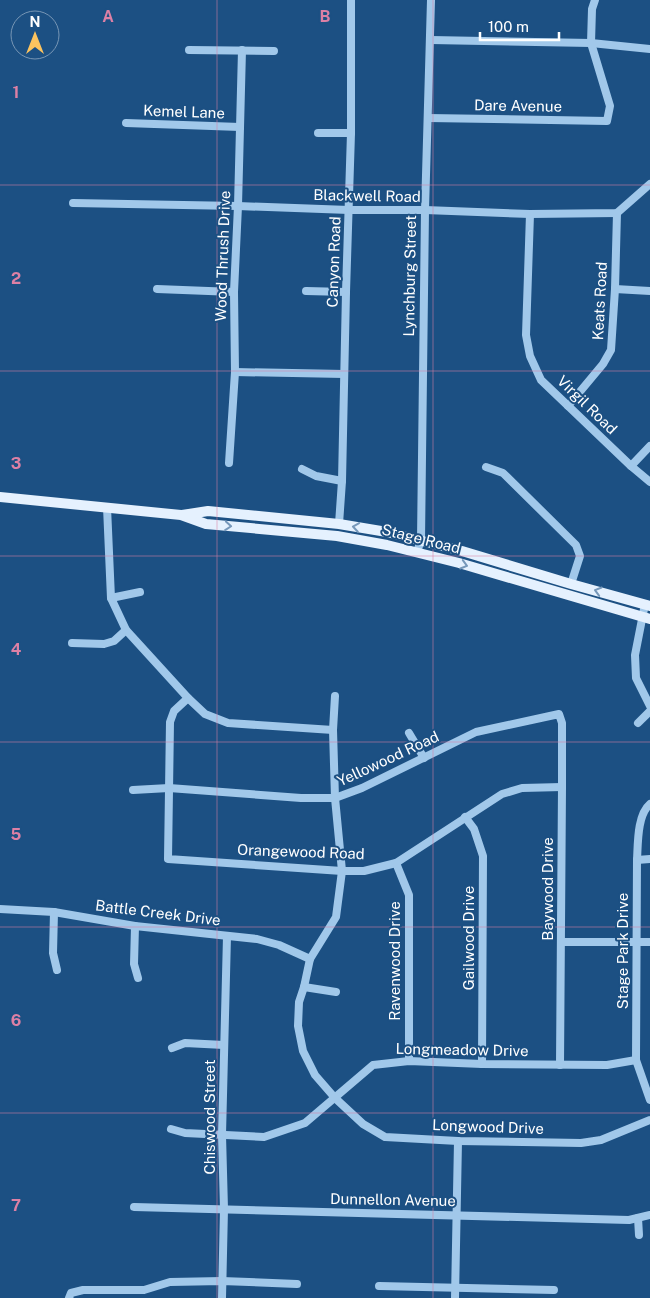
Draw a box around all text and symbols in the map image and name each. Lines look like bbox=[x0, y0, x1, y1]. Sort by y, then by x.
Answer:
text: A bbox=[102, 7, 114, 26]
text: B bbox=[320, 7, 331, 26]
north arrow bbox=[10, 10, 60, 60]
scale bar bbox=[480, 10, 559, 42]
text: N bbox=[30, 14, 40, 30]
text: 100 m bbox=[488, 18, 529, 35]
text: 1 bbox=[13, 83, 19, 102]
street label: Dare Avenue bbox=[474, 96, 562, 115]
street label: Kemel Lane bbox=[143, 102, 225, 121]
street label: Blackwell Road bbox=[313, 186, 421, 205]
street label: Wood Thrush Drive bbox=[212, 190, 233, 322]
street label: Lynchburg Street bbox=[400, 215, 419, 337]
street label: Canyon Road bbox=[323, 216, 344, 308]
street label: Keats Road bbox=[589, 261, 610, 341]
text: 2 bbox=[11, 269, 21, 288]
street label: Virgil Road bbox=[554, 372, 621, 437]
text: 3 bbox=[11, 454, 21, 473]
one-way arrow bbox=[224, 520, 232, 531]
street label: Stage Road bbox=[380, 521, 462, 556]
one-way arrow bbox=[352, 522, 360, 533]
one-way arrow bbox=[459, 559, 468, 569]
one-way arrow bbox=[594, 587, 602, 597]
text: 4 bbox=[11, 640, 22, 659]
street label: Yellowood Road bbox=[334, 728, 441, 790]
text: 5 bbox=[11, 825, 22, 844]
street label: Baywood Drive bbox=[539, 837, 556, 941]
street label: Orangewood Road bbox=[237, 841, 365, 862]
street label: Gailwood Drive bbox=[460, 886, 477, 990]
street label: Stage Park Drive bbox=[614, 893, 631, 1009]
street label: Battle Creek Drive bbox=[94, 896, 222, 929]
street label: Ravenwood Drive bbox=[386, 901, 403, 1021]
text: 6 bbox=[11, 1011, 21, 1030]
street label: Longmeadow Drive bbox=[395, 1040, 529, 1059]
street label: Chiswood Street bbox=[201, 1059, 218, 1175]
street label: Longwood Drive bbox=[432, 1116, 544, 1137]
street label: Dunnellon Avenue bbox=[330, 1190, 456, 1209]
text: 7 bbox=[11, 1196, 21, 1215]

